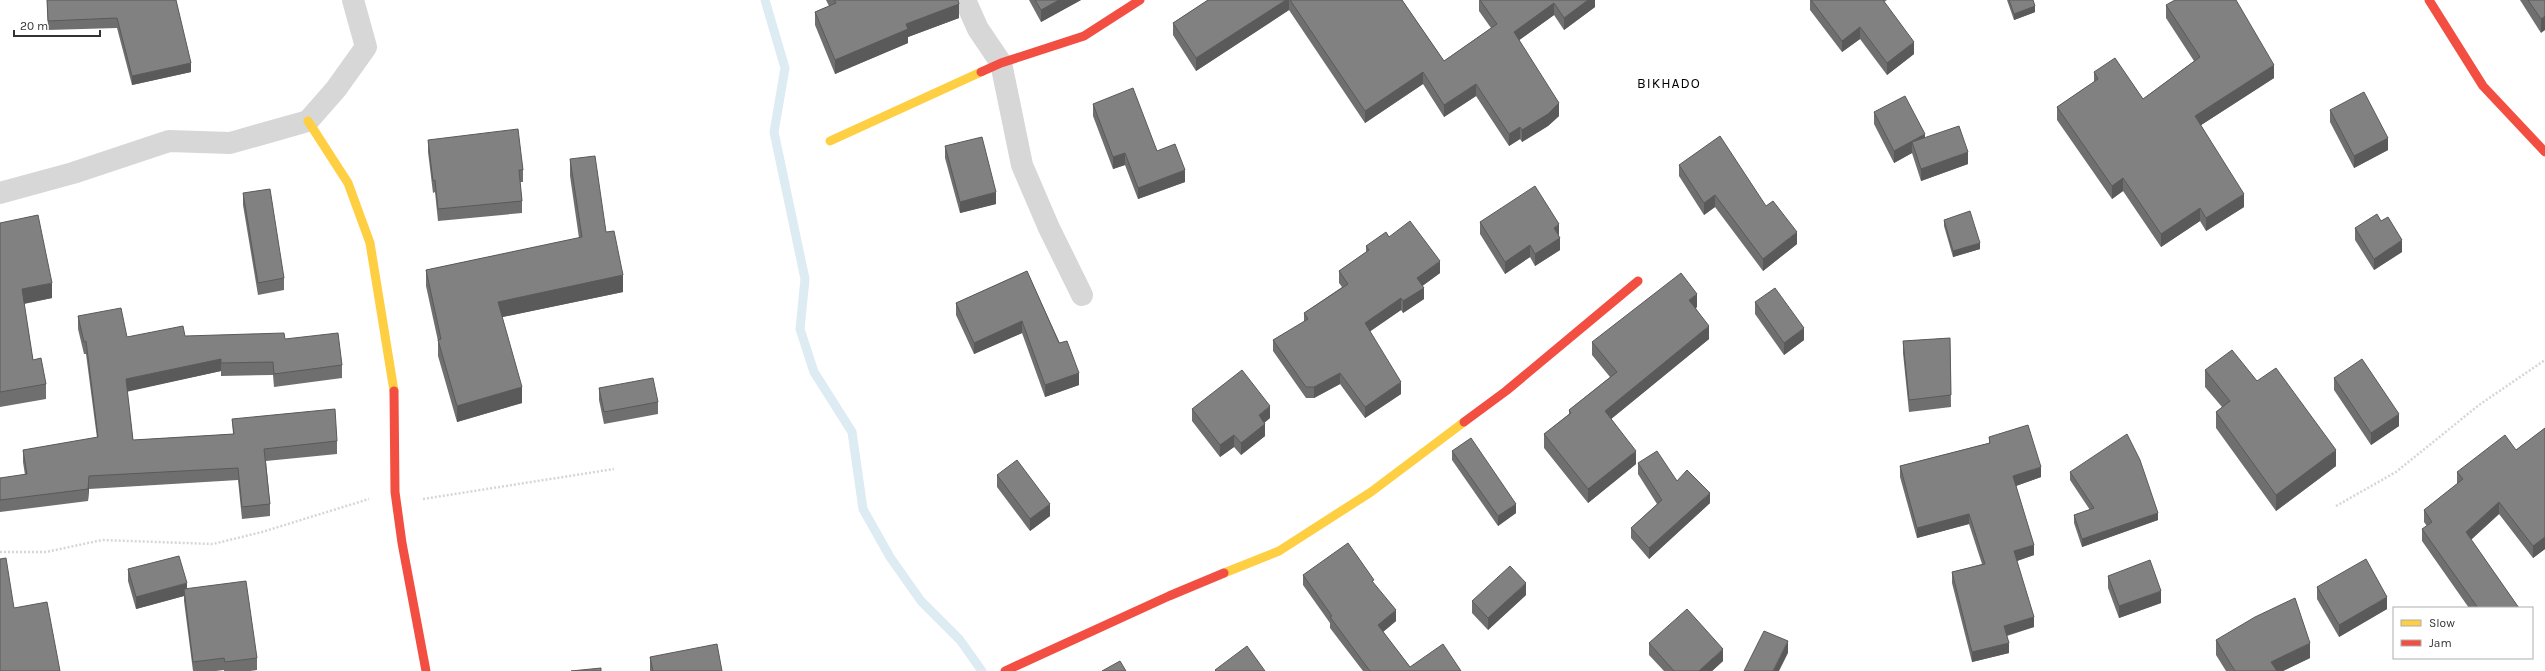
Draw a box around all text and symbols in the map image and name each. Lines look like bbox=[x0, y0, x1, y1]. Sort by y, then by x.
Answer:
scale bar bbox=[14, 12, 100, 38]
text: 20 m bbox=[20, 19, 48, 33]
district label: BIKHADO bbox=[1637, 75, 1701, 92]
legend bbox=[2393, 607, 2533, 659]
text: Slow bbox=[2429, 616, 2455, 630]
text: Jam bbox=[2429, 636, 2452, 650]

